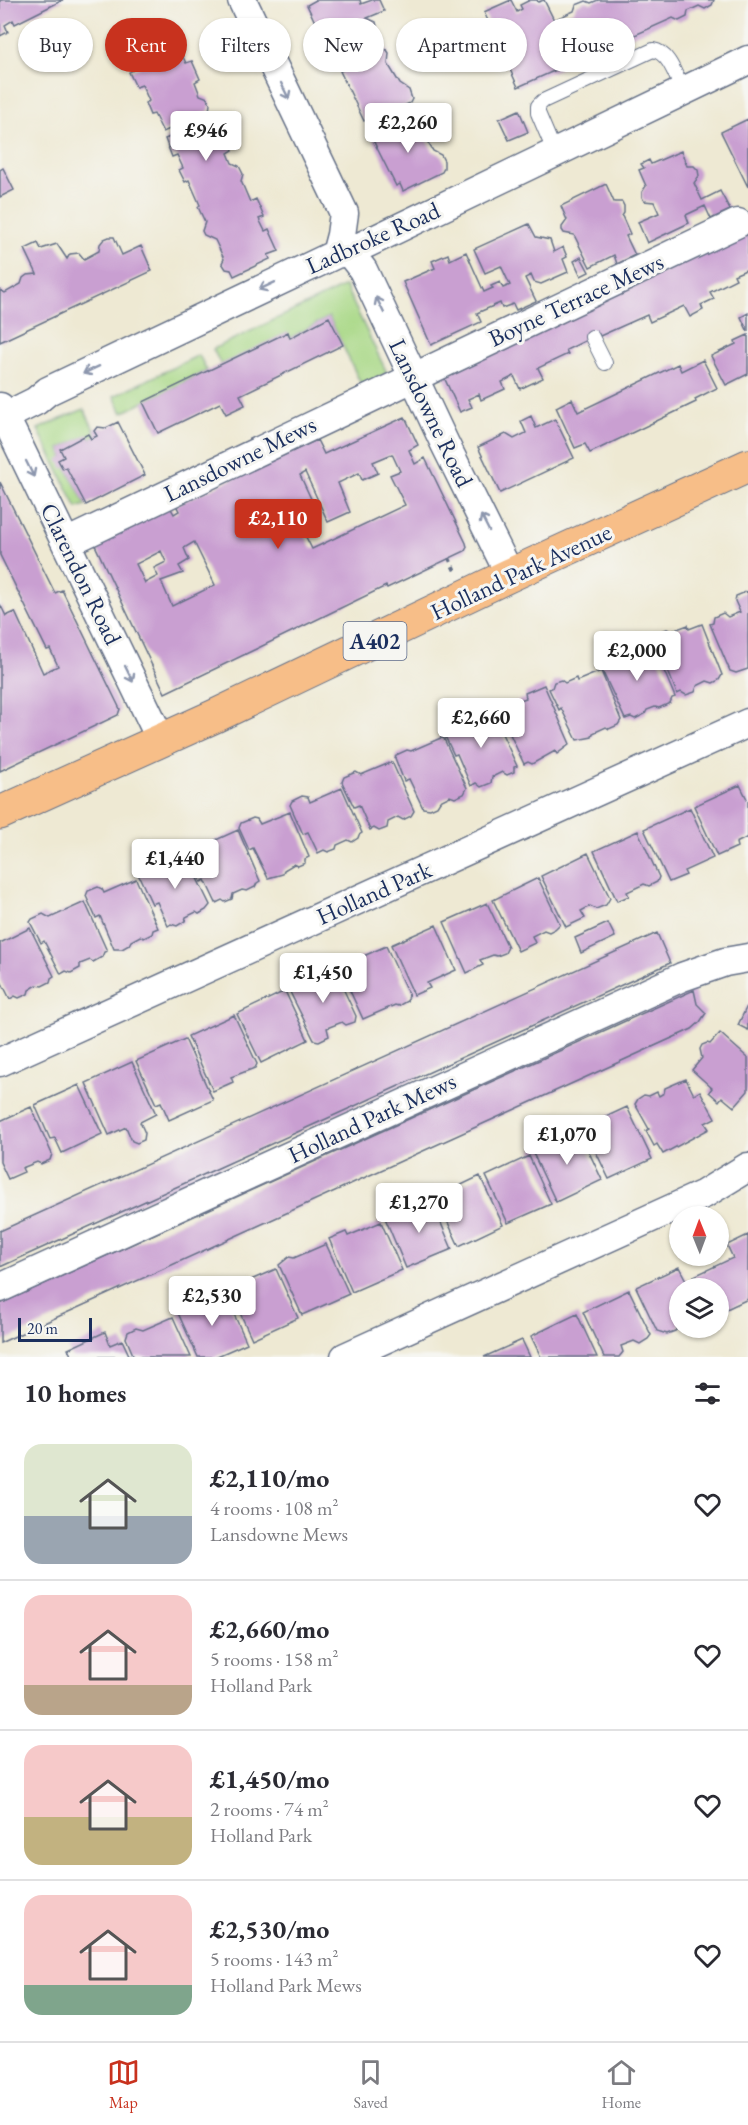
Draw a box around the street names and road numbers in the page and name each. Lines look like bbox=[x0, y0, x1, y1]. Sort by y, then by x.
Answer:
street label: Ladbroke Road bbox=[301, 194, 445, 281]
street label: Boyne Terrace Mews bbox=[483, 245, 668, 354]
street label: Lansdowne Road bbox=[382, 334, 481, 493]
street label: Lansdowne Mews bbox=[159, 408, 321, 509]
street label: Clarendon Road bbox=[34, 498, 130, 651]
street label: Holland Park Avenue bbox=[425, 516, 616, 627]
road number: A402 bbox=[344, 622, 406, 660]
street label: Holland Park bbox=[312, 853, 437, 932]
street label: Holland Park Mews bbox=[283, 1065, 461, 1170]

